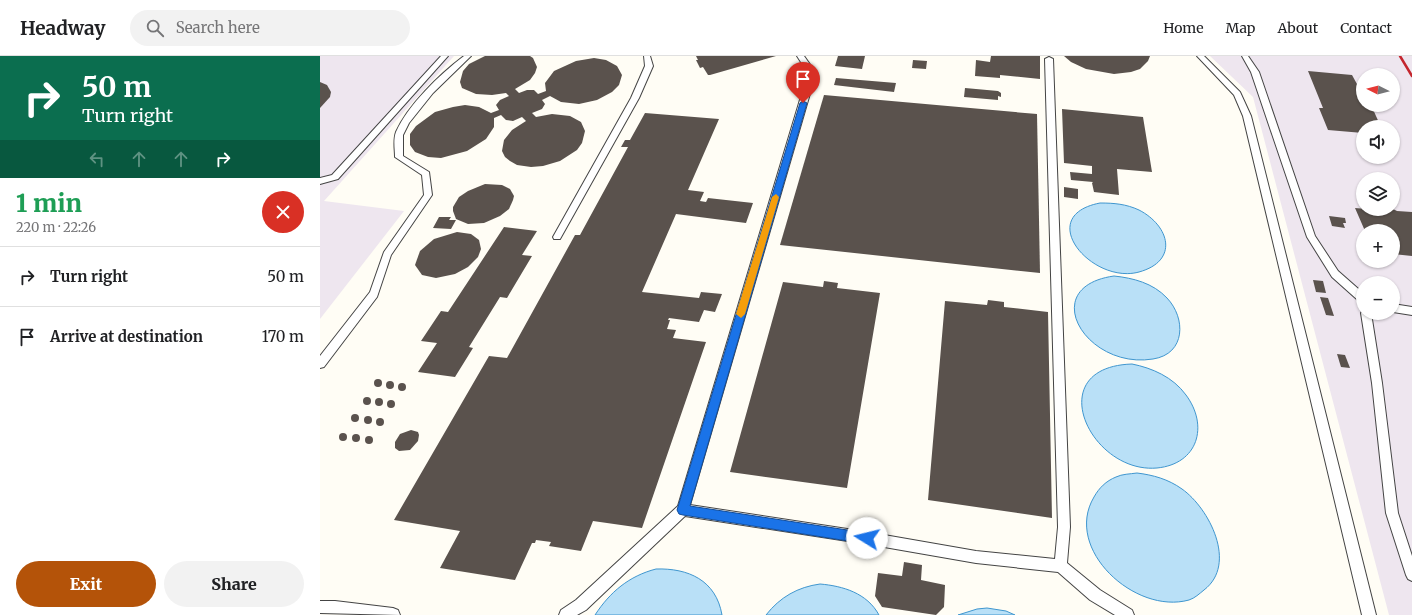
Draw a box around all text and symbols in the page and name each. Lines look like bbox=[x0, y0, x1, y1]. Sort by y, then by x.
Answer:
search box bbox=[130, 10, 410, 46]
text: Headway bbox=[20, 16, 106, 40]
icon: search bbox=[144, 17, 166, 39]
text: Search here bbox=[176, 18, 260, 37]
text: Home bbox=[1163, 19, 1204, 37]
text: Map bbox=[1226, 19, 1255, 37]
text: About bbox=[1277, 19, 1318, 37]
text: Contact bbox=[1340, 19, 1392, 37]
pin bbox=[786, 62, 820, 103]
icon: arrive bbox=[792, 68, 814, 90]
north arrow bbox=[1356, 68, 1400, 112]
map controls bbox=[1356, 68, 1400, 320]
text: 50 m bbox=[82, 69, 151, 105]
icon: right bbox=[16, 72, 68, 124]
text: Turn right bbox=[82, 104, 173, 127]
button: sound bbox=[1356, 120, 1400, 164]
icon: left bbox=[86, 148, 108, 170]
icon: ahead bbox=[128, 148, 150, 170]
icon: ahead bbox=[170, 148, 192, 170]
icon: right bbox=[212, 148, 234, 170]
button: layers bbox=[1356, 172, 1400, 216]
text: 1 min bbox=[16, 188, 82, 219]
button: close bbox=[262, 191, 304, 233]
text: 220 m · 22:26 bbox=[16, 219, 96, 236]
button: + bbox=[1356, 224, 1400, 268]
icon: right bbox=[16, 266, 38, 288]
text: Turn right bbox=[50, 267, 128, 286]
text: 50 m bbox=[267, 267, 304, 286]
button: − bbox=[1356, 276, 1400, 320]
icon: arrive bbox=[16, 326, 38, 348]
text: Arrive at destination bbox=[50, 327, 203, 346]
text: 170 m bbox=[262, 327, 304, 346]
position arrow bbox=[846, 517, 888, 559]
button: Exit bbox=[16, 561, 156, 607]
button: Share bbox=[164, 561, 304, 607]

